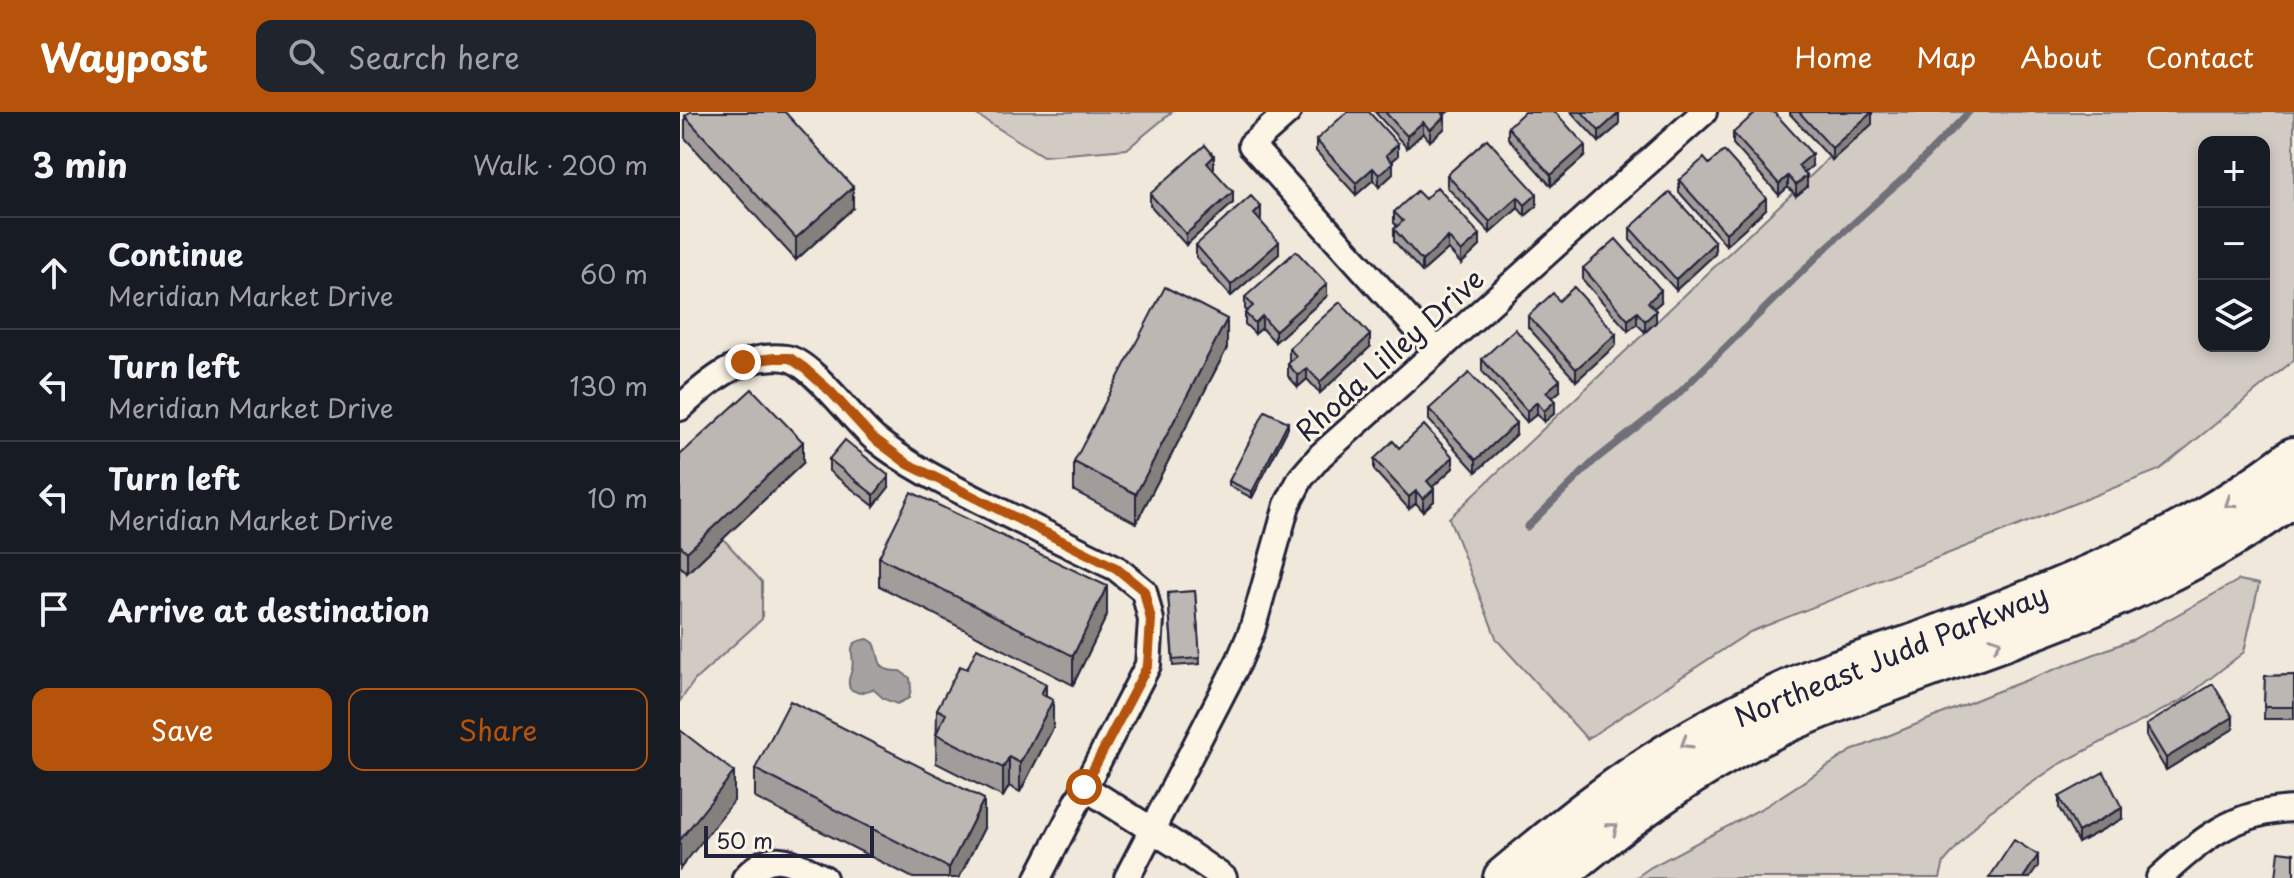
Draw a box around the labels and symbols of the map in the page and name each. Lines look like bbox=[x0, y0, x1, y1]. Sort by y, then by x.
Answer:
street label: Rhoda Lilley Drive bbox=[1285, 257, 1493, 451]
route end bbox=[725, 344, 761, 380]
one-way arrow bbox=[2225, 494, 2239, 509]
street label: Northeast Judd Parkway bbox=[1727, 572, 2054, 737]
one-way arrow bbox=[1989, 636, 2003, 652]
one-way arrow bbox=[1681, 733, 1695, 748]
route start bbox=[1066, 769, 1102, 805]
scale bar bbox=[704, 822, 874, 858]
one-way arrow bbox=[1604, 824, 1619, 838]

